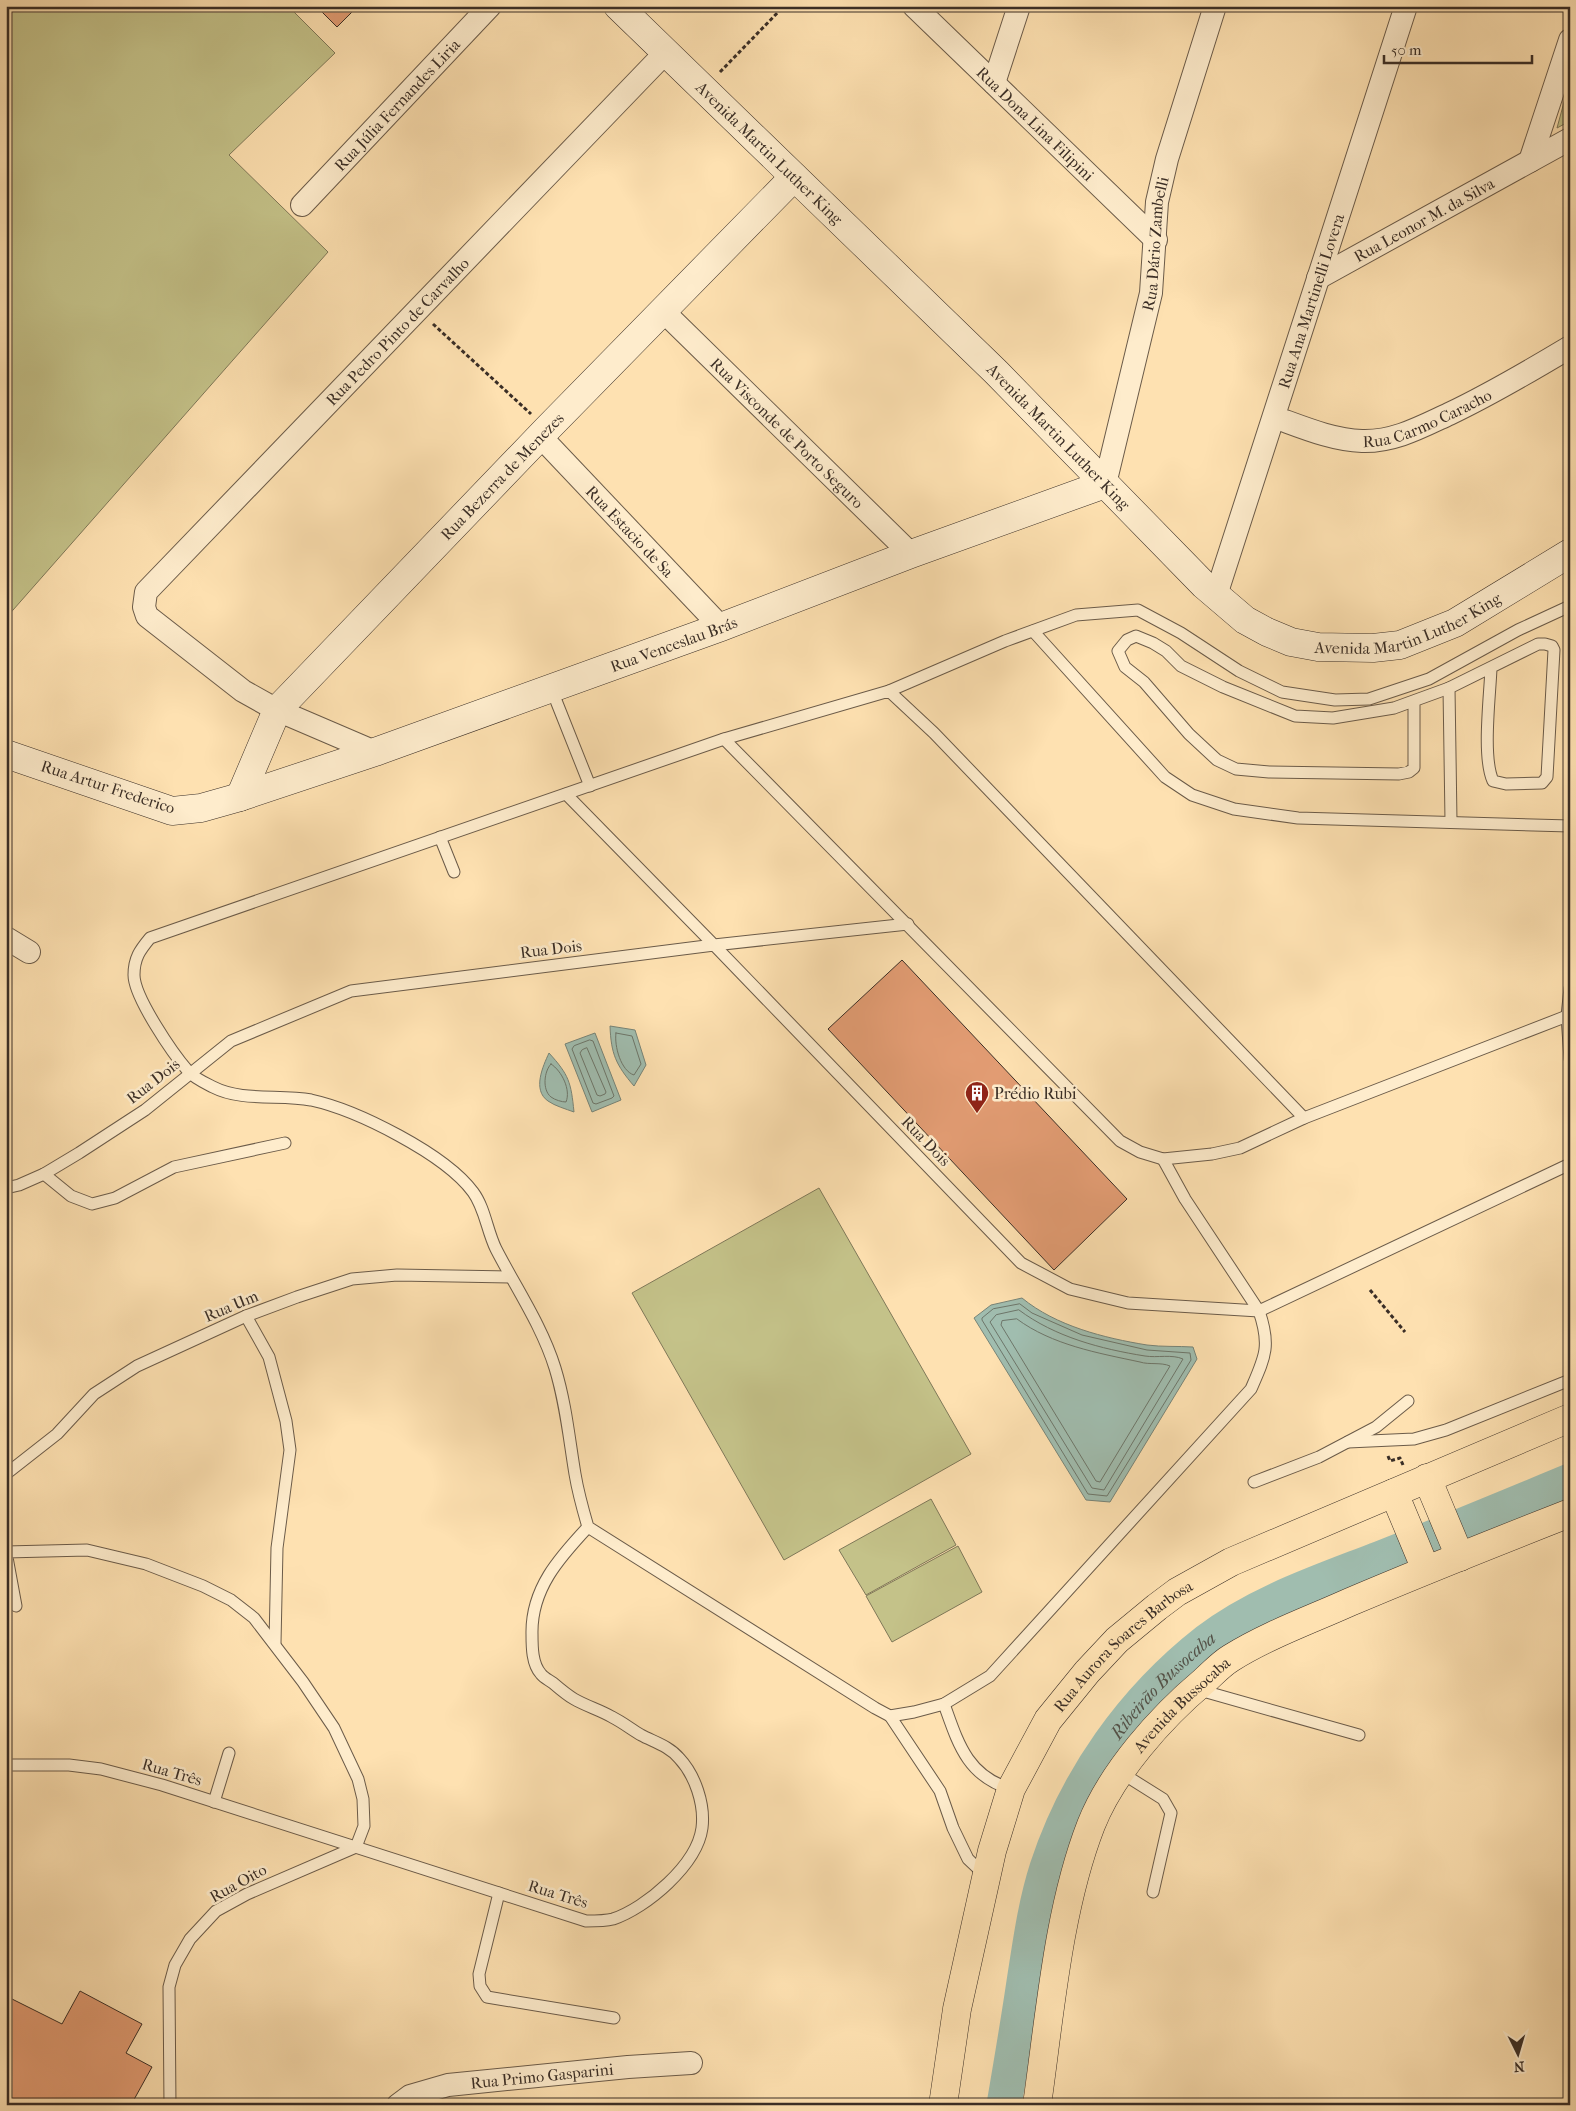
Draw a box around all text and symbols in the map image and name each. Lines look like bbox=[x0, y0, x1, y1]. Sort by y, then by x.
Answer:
scale bar bbox=[1384, 32, 1531, 64]
street label: Rua Júlia Fernandes Liria bbox=[330, 34, 464, 175]
text: 50 m bbox=[1391, 41, 1422, 59]
street label: Rua Dona Lina Filipini bbox=[973, 62, 1098, 185]
street label: Avenida Martin Luther King bbox=[692, 77, 847, 228]
street label: Rua Leonor M. da Silva bbox=[1350, 173, 1498, 266]
street label: Rua Dário Zambelli bbox=[1138, 174, 1172, 313]
street label: Rua Ana Martinelli Lovera bbox=[1274, 211, 1348, 391]
street label: Rua Pedro Pinto de Carvalho bbox=[322, 253, 473, 409]
street label: Rua Visconde de Porto Seguro bbox=[707, 354, 868, 512]
street label: Avenida Martin Luther King bbox=[982, 358, 1135, 514]
street label: Rua Carmo Caracho bbox=[1362, 385, 1495, 451]
street label: Rua Bezerra de Menezes bbox=[436, 408, 568, 544]
street label: Rua Estacio de Sa bbox=[582, 481, 678, 581]
street label: Avenida Martin Luther King bbox=[1313, 588, 1505, 658]
street label: Rua Venceslau Brás bbox=[608, 612, 740, 676]
street label: Rua Artur Frederico bbox=[39, 756, 177, 818]
street label: Rua Dois bbox=[519, 936, 583, 962]
street label: Rua Dois bbox=[123, 1054, 183, 1108]
building icon: Prédio Rubi bbox=[964, 1080, 990, 1114]
place label: Prédio Rubi bbox=[994, 1084, 1077, 1103]
street label: Rua Dois bbox=[898, 1112, 954, 1170]
street label: Rua Um bbox=[201, 1286, 262, 1326]
street label: Rua Aurora Soares Barbosa bbox=[1049, 1576, 1196, 1716]
water label: Ribeirão Bussocaba bbox=[1105, 1628, 1220, 1744]
street label: Avenida Bussocaba bbox=[1128, 1652, 1234, 1757]
street label: Rua Três bbox=[140, 1754, 204, 1790]
street label: Rua Oito bbox=[206, 1860, 270, 1906]
street label: Rua Três bbox=[526, 1876, 590, 1912]
north arrow bbox=[1494, 2028, 1544, 2078]
text: N bbox=[1513, 2058, 1525, 2075]
street label: Rua Primo Gasparini bbox=[470, 2059, 615, 2092]

